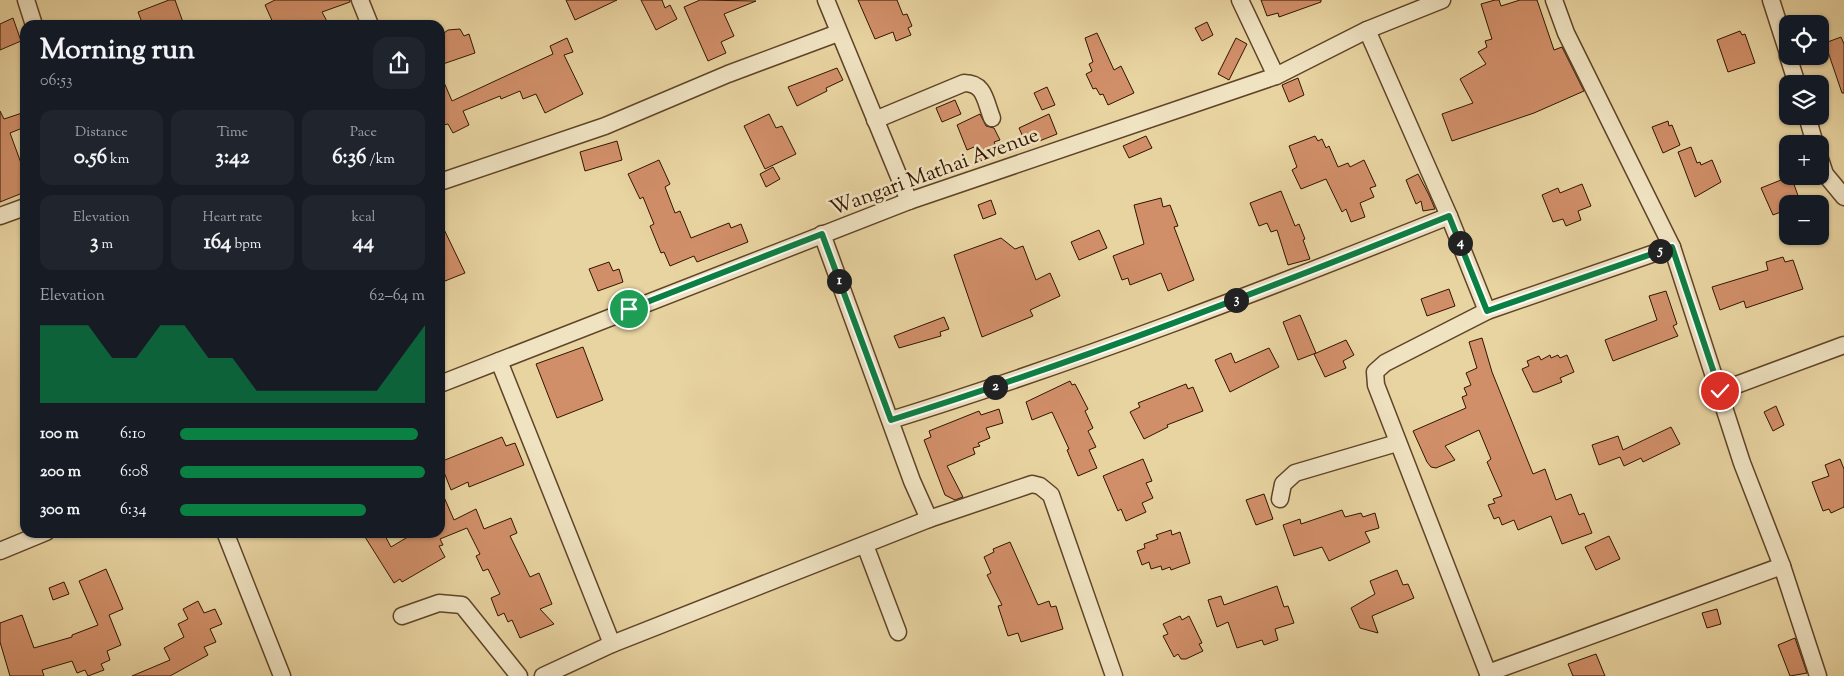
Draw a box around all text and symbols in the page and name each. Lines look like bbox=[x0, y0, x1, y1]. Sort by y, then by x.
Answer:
map controls bbox=[1779, 15, 1829, 245]
button: locate bbox=[1779, 15, 1829, 65]
text: Morning run bbox=[40, 31, 195, 71]
button: share bbox=[373, 37, 425, 89]
text: 06:53 bbox=[40, 70, 72, 93]
button: layers bbox=[1779, 75, 1829, 125]
street label: Wangari Mathai Avenue bbox=[826, 121, 1043, 225]
text: Distance bbox=[75, 123, 128, 143]
text: Time bbox=[217, 123, 248, 143]
text: Pace bbox=[350, 123, 377, 143]
button: + bbox=[1779, 135, 1829, 185]
text: 0.56 bbox=[74, 143, 107, 173]
text: 3:42 bbox=[215, 143, 250, 173]
text: 6:36 bbox=[332, 143, 367, 173]
text: km bbox=[107, 150, 129, 170]
text: /km bbox=[367, 150, 395, 170]
button: − bbox=[1779, 195, 1829, 245]
text: Elevation bbox=[73, 208, 130, 228]
text: Heart rate bbox=[203, 208, 262, 228]
text: kcal bbox=[351, 208, 376, 228]
text: 3 bbox=[90, 228, 98, 258]
text: 164 bbox=[204, 228, 231, 258]
text: 44 bbox=[353, 228, 374, 258]
pin: 4 bbox=[1448, 230, 1472, 256]
text: 4 bbox=[1457, 233, 1464, 253]
text: m bbox=[98, 235, 113, 255]
text: bpm bbox=[231, 235, 261, 255]
pin: 5 bbox=[1648, 238, 1672, 264]
text: 5 bbox=[1658, 241, 1663, 261]
pin: 1 bbox=[826, 268, 852, 294]
text: 1 bbox=[837, 271, 842, 291]
text: Elevation bbox=[40, 285, 105, 308]
text: 62–64 m bbox=[369, 285, 425, 308]
pin bbox=[608, 288, 650, 330]
pin: 3 bbox=[1224, 288, 1248, 312]
text: 3 bbox=[1234, 290, 1239, 310]
icon: arrive bbox=[615, 295, 643, 323]
pin bbox=[1699, 370, 1741, 412]
pin: 2 bbox=[982, 374, 1008, 400]
text: 2 bbox=[992, 377, 999, 397]
icon: check bbox=[1706, 377, 1734, 405]
text: 100 m bbox=[40, 423, 79, 446]
text: 6:10 bbox=[120, 423, 146, 446]
text: 200 m bbox=[40, 461, 81, 484]
text: 6:08 bbox=[120, 461, 148, 484]
text: 300 m bbox=[40, 499, 80, 522]
text: 6:34 bbox=[120, 499, 146, 522]

